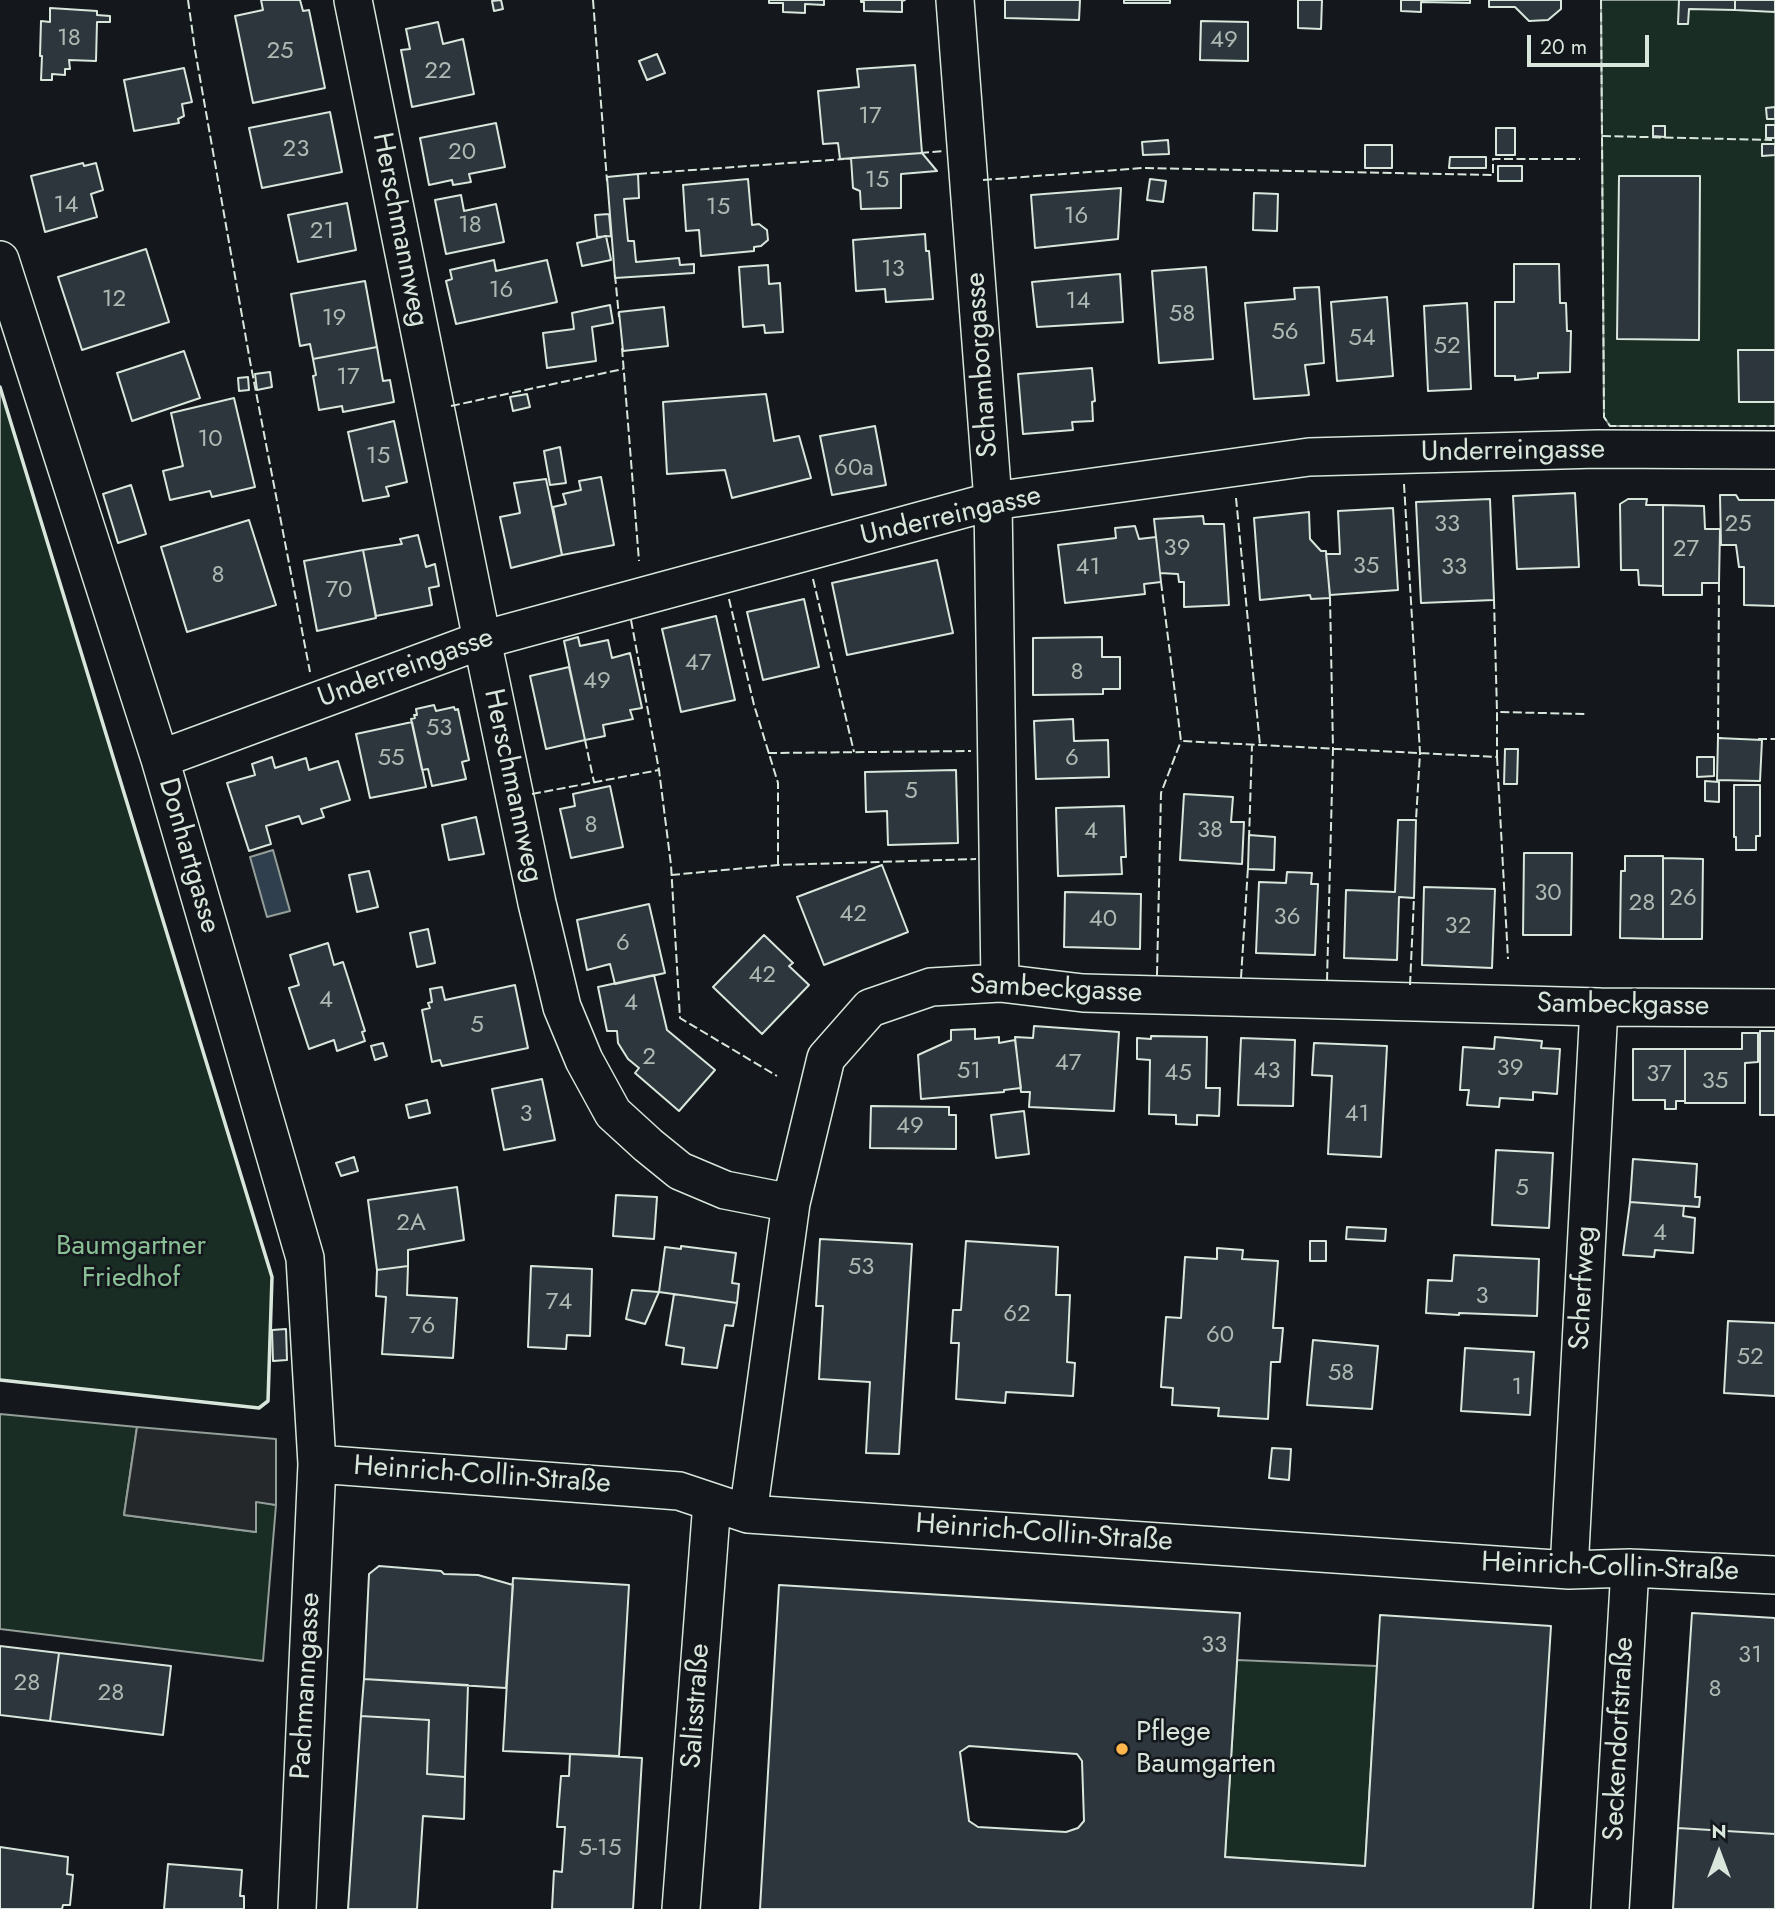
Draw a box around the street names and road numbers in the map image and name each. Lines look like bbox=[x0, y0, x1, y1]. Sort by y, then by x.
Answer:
street label: Herschmannweg bbox=[364, 130, 434, 330]
street label: Schamborgasse bbox=[960, 271, 1006, 459]
street label: Underreingasse bbox=[1421, 434, 1605, 470]
street label: Underreingasse bbox=[857, 480, 1045, 554]
street label: Underreingasse bbox=[314, 622, 498, 716]
street label: Herschmannweg bbox=[475, 686, 549, 886]
street label: Donhartgasse bbox=[150, 774, 226, 938]
street label: Sambeckgasse bbox=[969, 969, 1143, 1011]
street label: Sambeckgasse bbox=[1536, 988, 1710, 1024]
street label: Scherfweg bbox=[1564, 1225, 1604, 1351]
street label: Heinrich-Collin-Straße bbox=[352, 1450, 612, 1502]
street label: Heinrich-Collin-Straße bbox=[914, 1508, 1174, 1560]
street label: Heinrich-Collin-Straße bbox=[1481, 1547, 1739, 1589]
street label: Pachmanngasse bbox=[285, 1592, 329, 1780]
street label: Seckendorfstraße bbox=[1598, 1636, 1642, 1842]
street label: Salisstraße bbox=[676, 1642, 718, 1770]

